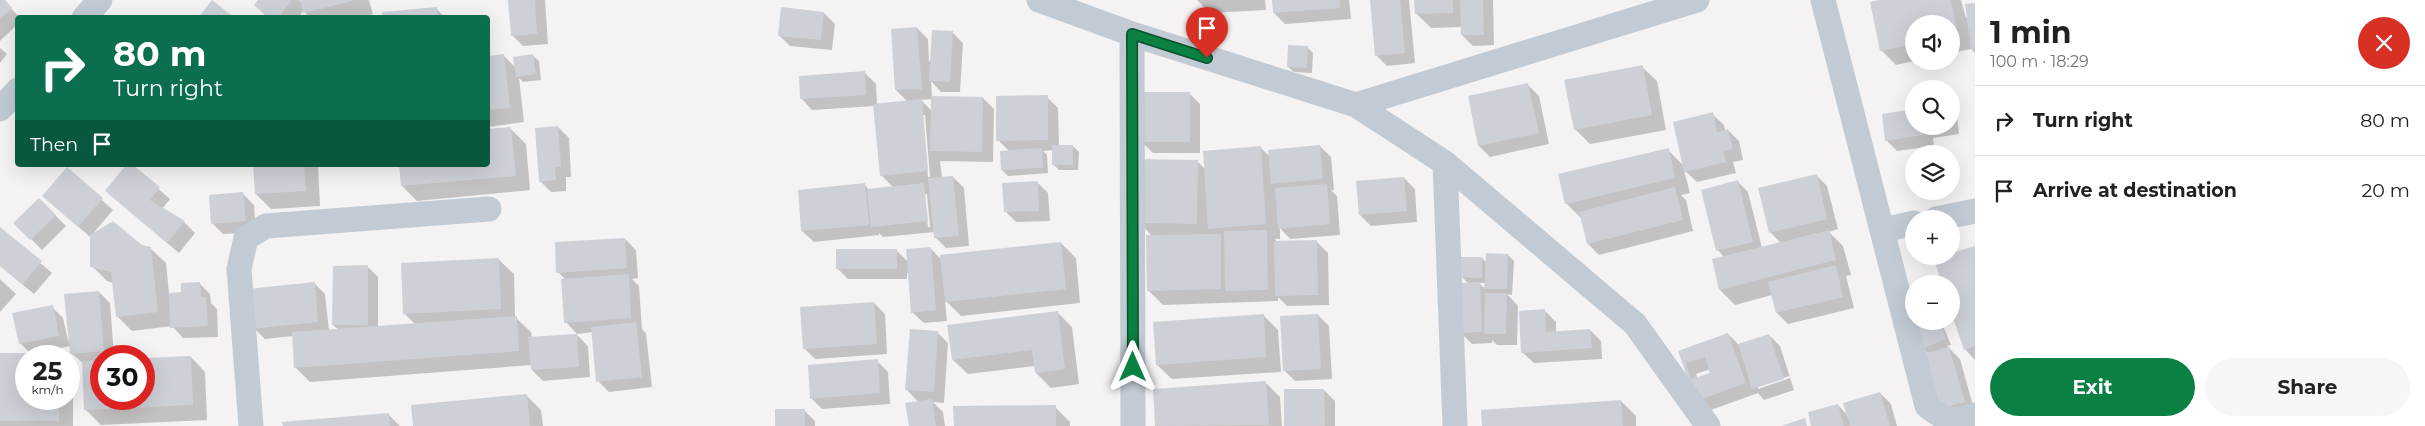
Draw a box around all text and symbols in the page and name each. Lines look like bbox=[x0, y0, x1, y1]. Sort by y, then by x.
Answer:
pin bbox=[1186, 7, 1228, 58]
icon: arrive bbox=[1193, 14, 1221, 42]
text: 1 min bbox=[1990, 14, 2071, 51]
map controls bbox=[1905, 15, 1960, 330]
button: sound bbox=[1905, 15, 1960, 70]
button: close bbox=[2358, 17, 2410, 69]
text: 80 m bbox=[113, 32, 207, 75]
icon: right bbox=[30, 35, 95, 100]
text: 100 m · 18:29 bbox=[1990, 52, 2089, 71]
text: Turn right bbox=[113, 75, 223, 102]
button: search bbox=[1905, 80, 1960, 135]
icon: right bbox=[1990, 107, 2018, 135]
text: Turn right bbox=[2033, 109, 2133, 132]
text: 80 m bbox=[2360, 109, 2410, 132]
icon: arrive bbox=[88, 130, 116, 158]
text: Then bbox=[30, 133, 78, 156]
button: layers bbox=[1905, 145, 1960, 200]
icon: arrive bbox=[1990, 177, 2018, 205]
text: Arrive at destination bbox=[2033, 179, 2237, 202]
text: 20 m bbox=[2362, 179, 2410, 202]
button: + bbox=[1905, 210, 1960, 265]
button: − bbox=[1905, 275, 1960, 330]
position arrow bbox=[1106, 340, 1158, 392]
speed limit sign: 30 bbox=[90, 345, 155, 410]
text: 25 bbox=[33, 356, 62, 386]
button: Exit bbox=[1990, 358, 2195, 416]
button: Share bbox=[2205, 358, 2410, 416]
text: km/h bbox=[31, 382, 64, 397]

